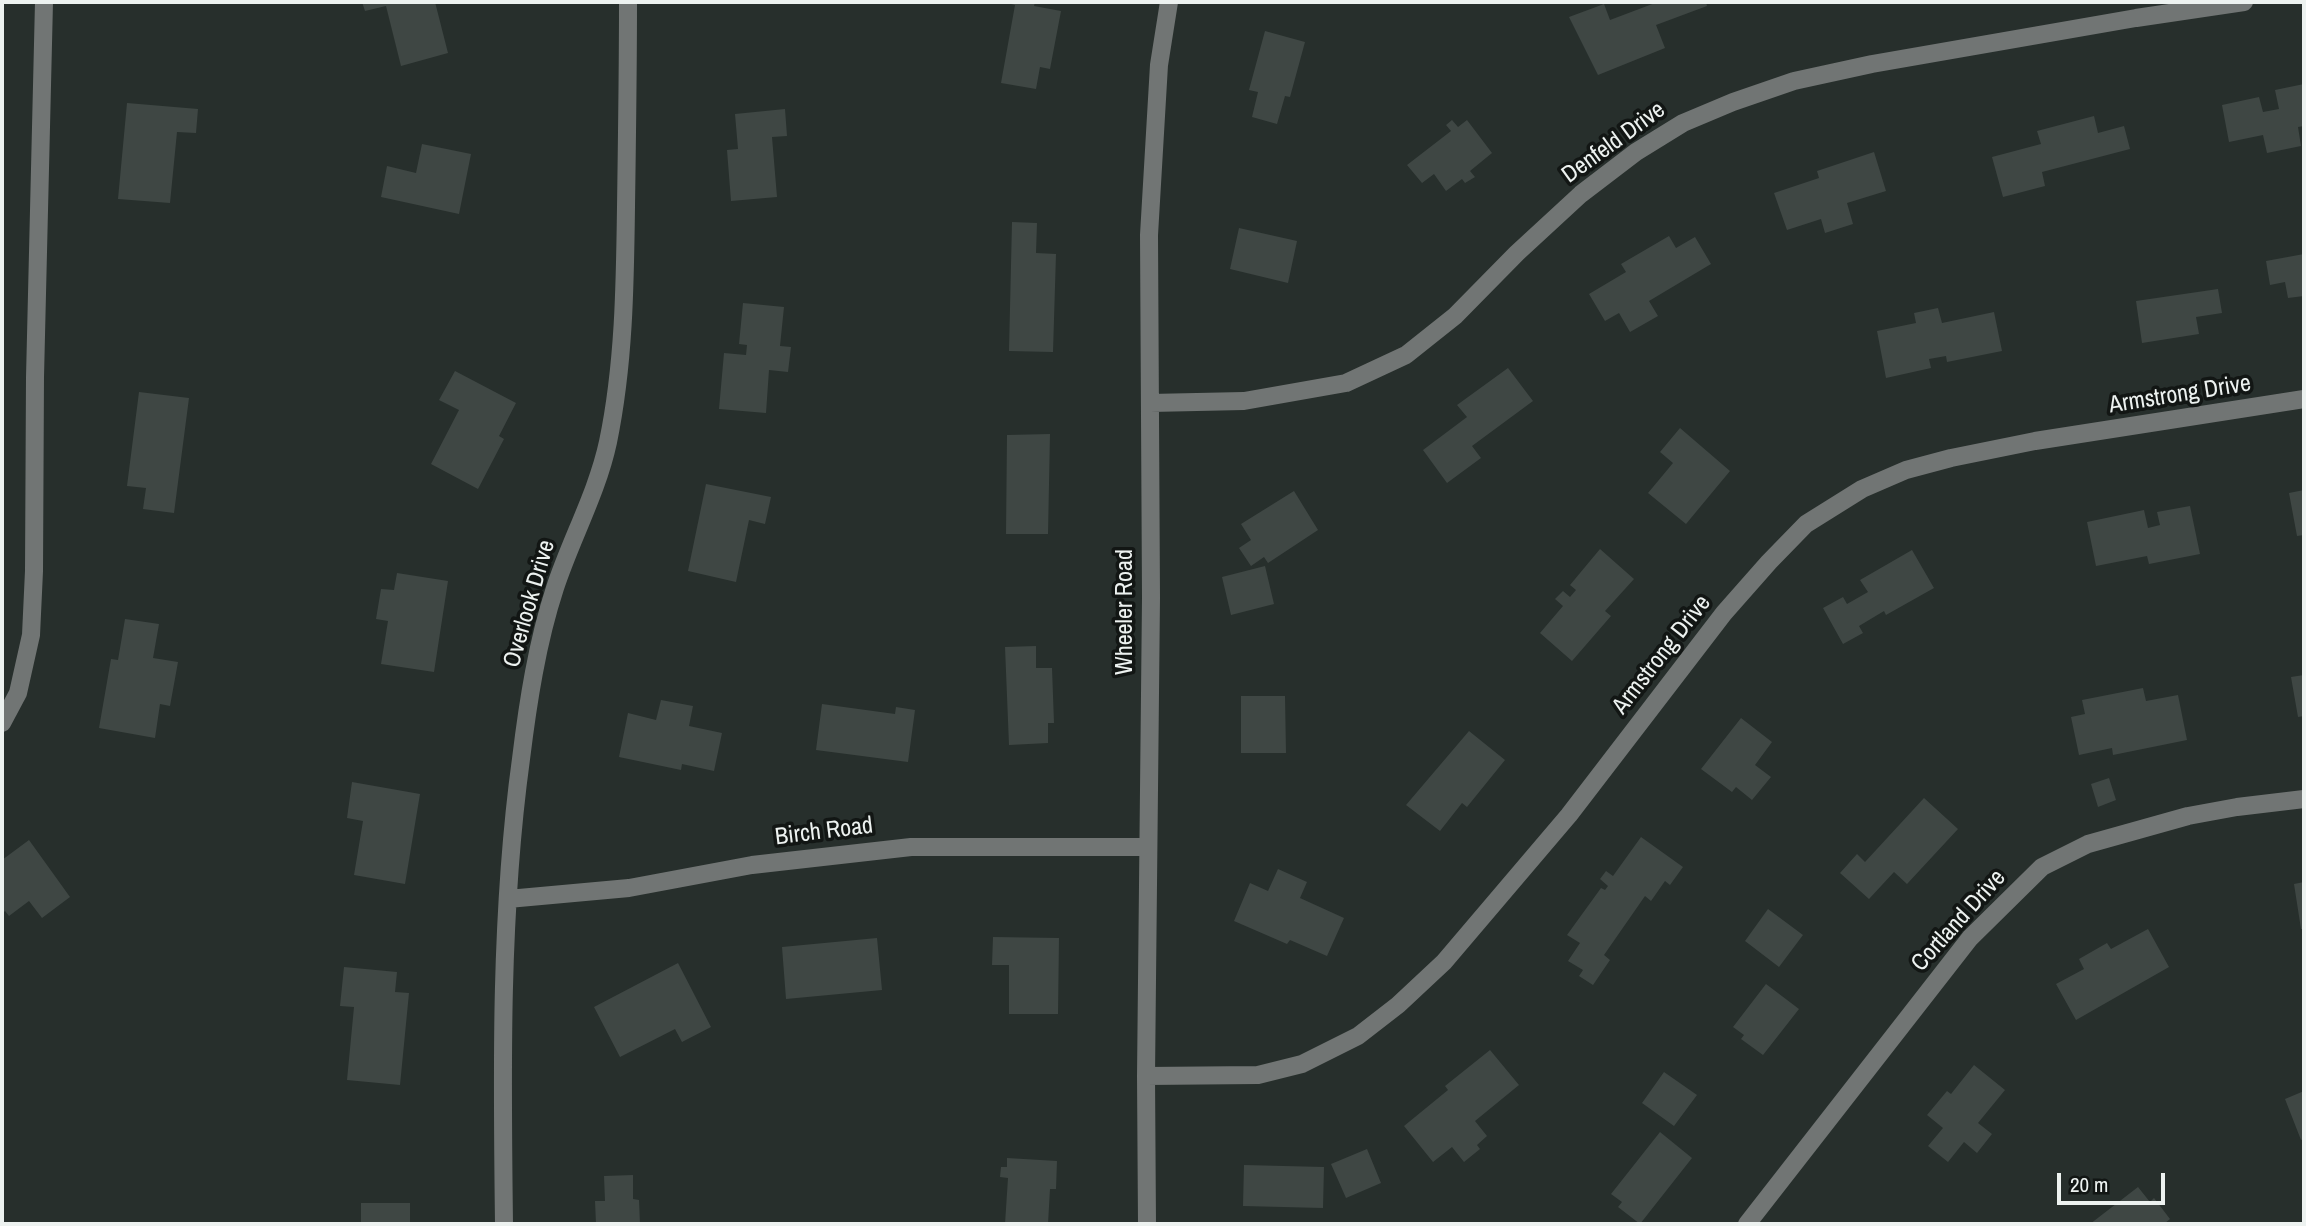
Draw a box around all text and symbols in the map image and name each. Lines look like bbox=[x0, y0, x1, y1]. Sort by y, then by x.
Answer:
street label: Denfeld Drive bbox=[1557, 96, 1671, 190]
street label: Armstrong Drive bbox=[2107, 370, 2253, 420]
street label: Overlook Drive bbox=[498, 537, 562, 671]
street label: Wheeler Road bbox=[1112, 549, 1140, 675]
street label: Armstrong Drive bbox=[1607, 590, 1717, 720]
street label: Birch Road bbox=[773, 812, 875, 852]
street label: Cortland Drive bbox=[1906, 864, 2012, 978]
scale bar bbox=[2061, 1160, 2170, 1204]
text: 20 m bbox=[2070, 1170, 2108, 1199]

